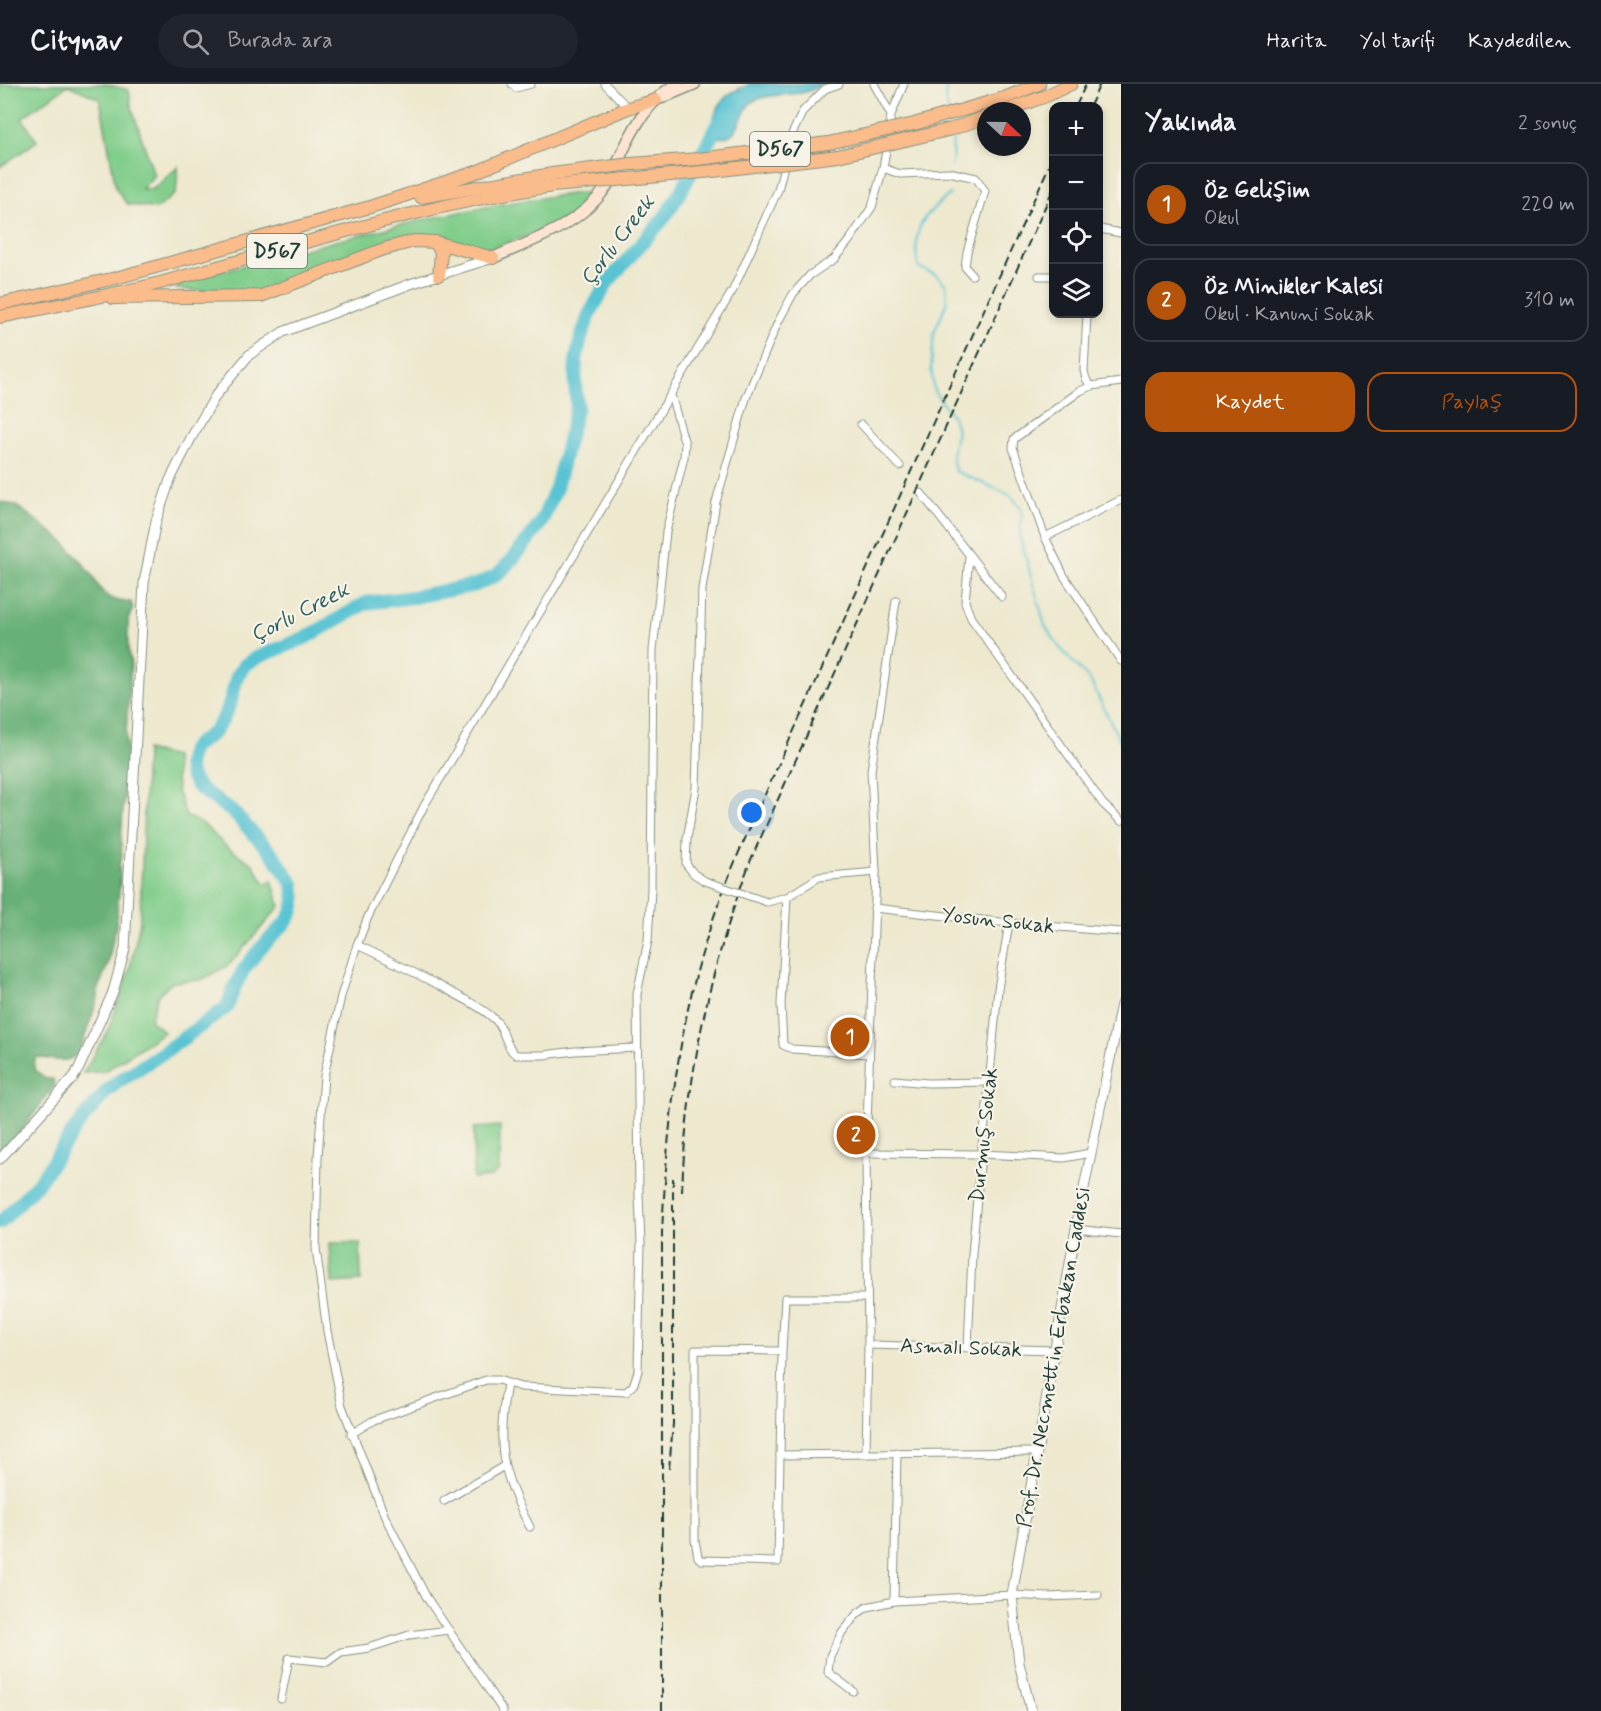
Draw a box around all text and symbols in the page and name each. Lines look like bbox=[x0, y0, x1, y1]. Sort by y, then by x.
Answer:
search box bbox=[158, 14, 578, 68]
text: Citynav bbox=[30, 23, 122, 60]
icon: search bbox=[179, 25, 212, 58]
text: Burada ara bbox=[227, 27, 333, 55]
text: Harita bbox=[1266, 27, 1327, 55]
text: Yol tarifi bbox=[1360, 27, 1435, 55]
text: Kaydedilen bbox=[1468, 27, 1571, 55]
north arrow bbox=[977, 102, 1031, 156]
map controls bbox=[1049, 102, 1103, 318]
button: + bbox=[1049, 102, 1103, 156]
text: Yakında bbox=[1145, 106, 1237, 140]
text: 2 sonuç bbox=[1518, 110, 1577, 137]
road number: D567 bbox=[750, 132, 810, 166]
button: − bbox=[1049, 156, 1103, 210]
text: Öz Gelişim bbox=[1204, 177, 1310, 205]
water label: Çorlu Creek bbox=[574, 188, 662, 292]
text: 1 bbox=[1162, 191, 1171, 218]
text: 220 m bbox=[1521, 191, 1575, 218]
text: Okul bbox=[1204, 205, 1239, 232]
button: locate bbox=[1049, 210, 1103, 264]
road number: D567 bbox=[247, 234, 307, 268]
button: layers bbox=[1049, 264, 1103, 318]
text: Öz Minikler Kalesi bbox=[1204, 273, 1383, 301]
text: 2 bbox=[1162, 287, 1171, 314]
text: 310 m bbox=[1524, 287, 1575, 314]
text: Okul · Kanuni Sokak bbox=[1204, 301, 1374, 328]
button: Kaydet bbox=[1145, 372, 1355, 432]
button: Paylaş bbox=[1367, 372, 1577, 432]
water label: Çorlu Creek bbox=[246, 575, 356, 650]
your location bbox=[737, 798, 766, 827]
street label: Yosun Sokak bbox=[940, 901, 1056, 941]
pin: 1 bbox=[830, 1014, 870, 1060]
street label: Durmuş Sokak bbox=[963, 1066, 1005, 1204]
pin: 2 bbox=[836, 1112, 876, 1158]
street label: Prof. Dr. Necmettin Erbakan Caddesi bbox=[1010, 1184, 1098, 1530]
street label: Asmalı Sokak bbox=[900, 1332, 1022, 1364]

